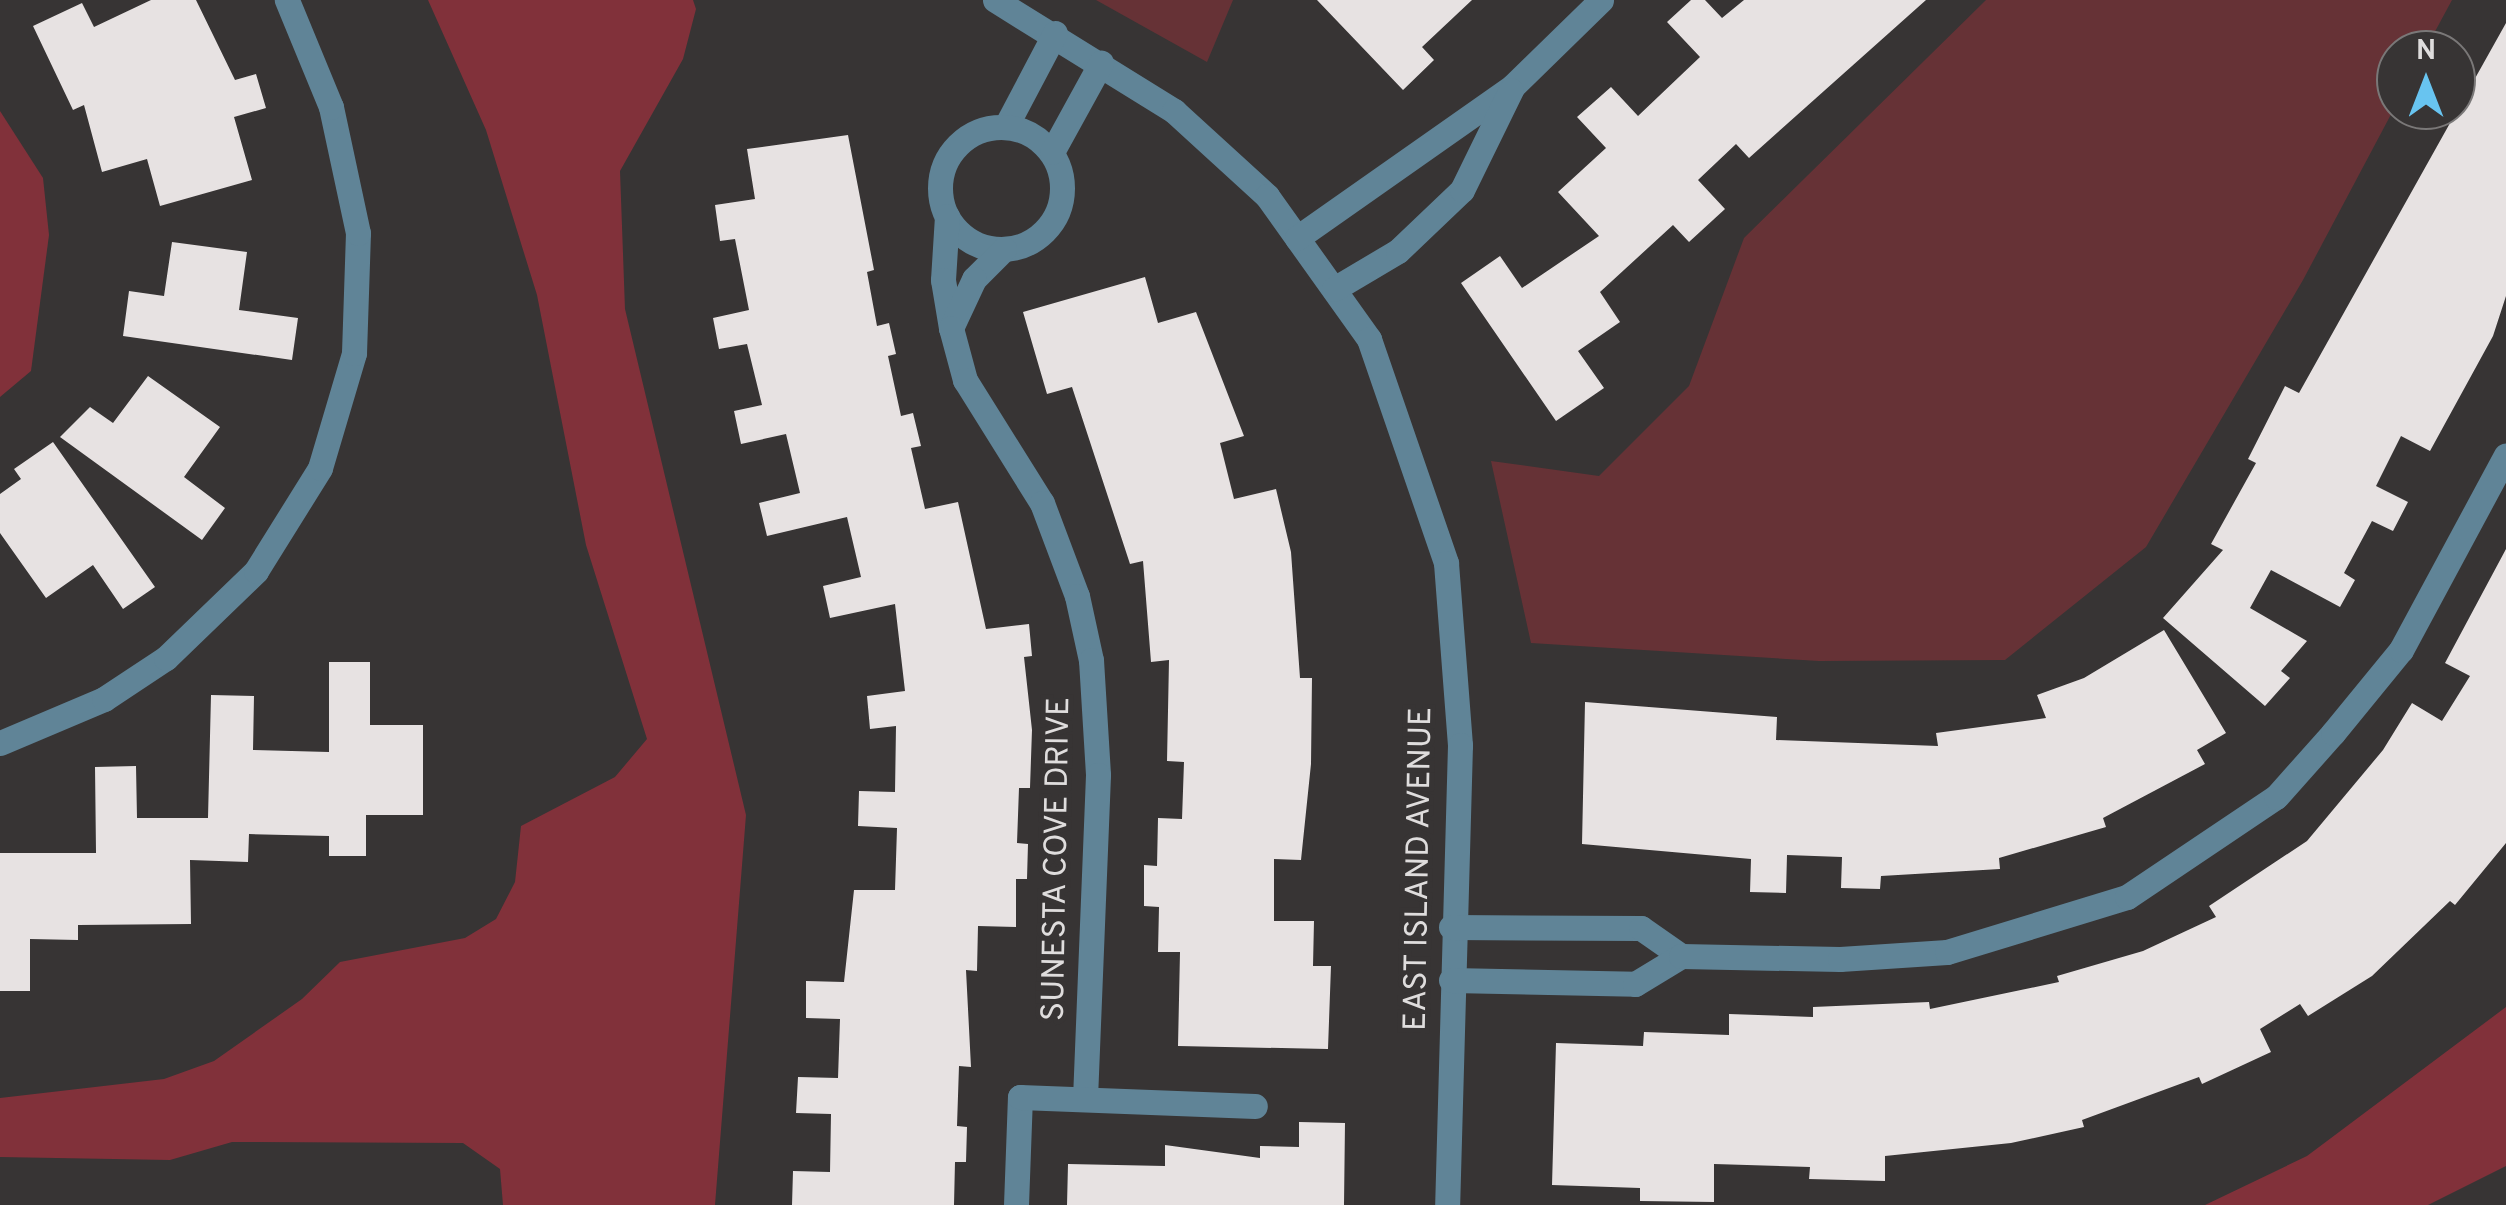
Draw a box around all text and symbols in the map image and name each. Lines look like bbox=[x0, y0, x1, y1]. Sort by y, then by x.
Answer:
north arrow bbox=[2376, 30, 2476, 130]
text: N bbox=[2416, 34, 2436, 70]
street label: SUNESTA COVE DRIVE bbox=[1036, 696, 1080, 1022]
street label: EAST ISLAND AVENUE bbox=[1398, 705, 1442, 1033]

